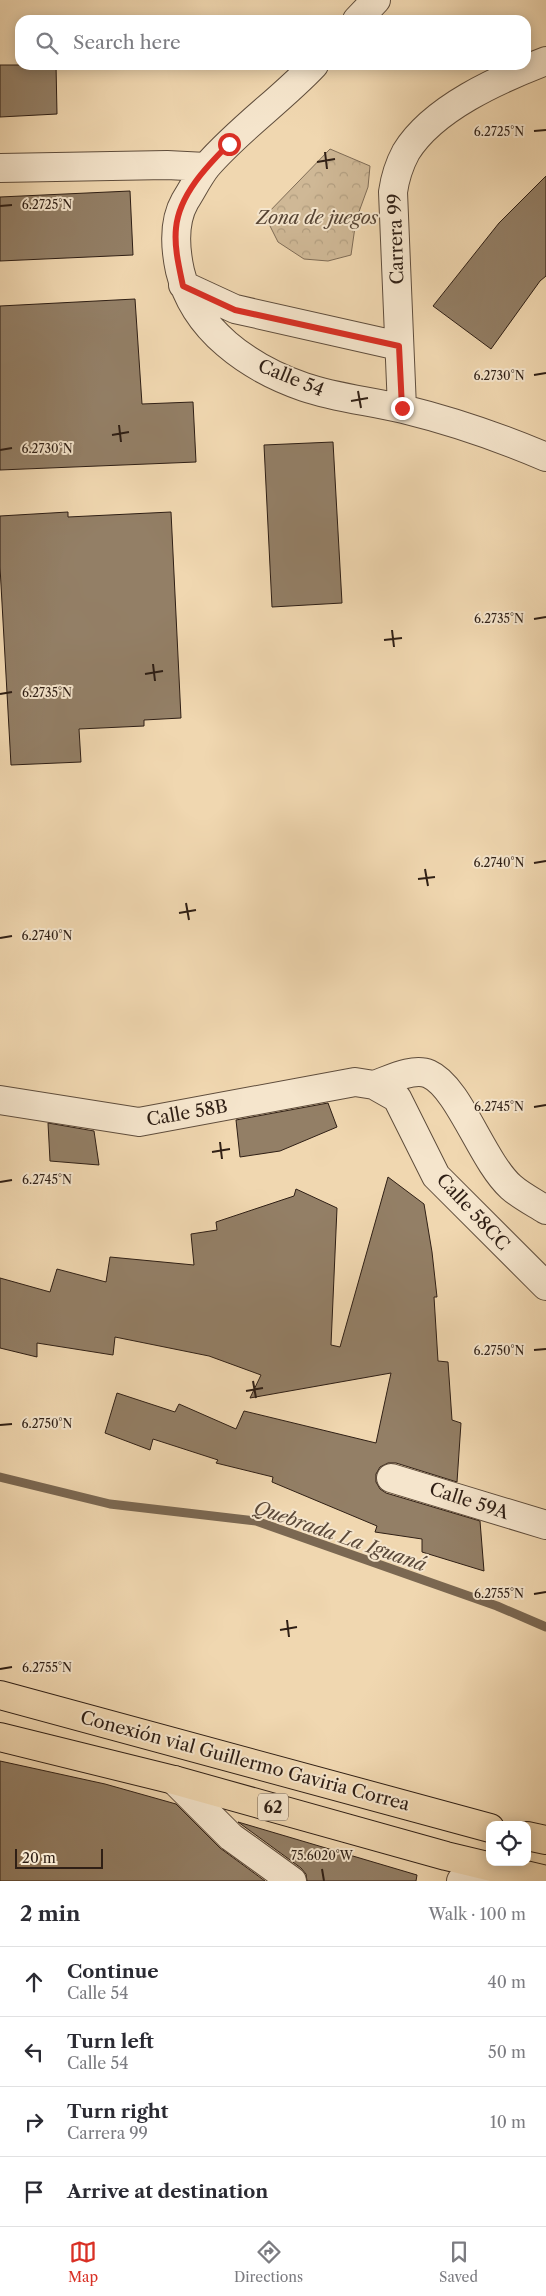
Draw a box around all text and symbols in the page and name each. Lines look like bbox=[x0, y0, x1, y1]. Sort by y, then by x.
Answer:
search box bbox=[15, 15, 531, 70]
icon: search bbox=[33, 29, 61, 57]
text: Search here bbox=[73, 31, 181, 54]
text: 6.2725°N bbox=[474, 124, 524, 139]
route start bbox=[218, 133, 241, 156]
street label: Carrera 99 bbox=[383, 193, 409, 285]
text: 6.2725°N bbox=[22, 197, 72, 212]
park label: Zona de juegos bbox=[255, 207, 378, 229]
street label: Calle 54 bbox=[255, 355, 327, 401]
text: 6.2730°N bbox=[473, 368, 525, 383]
route end bbox=[391, 397, 414, 420]
text: 6.2730°N bbox=[21, 441, 73, 456]
text: 6.2735°N bbox=[474, 611, 524, 626]
text: 6.2735°N bbox=[22, 685, 72, 700]
text: 6.2740°N bbox=[473, 855, 525, 870]
text: 6.2740°N bbox=[21, 928, 73, 943]
street label: Calle 58B bbox=[145, 1095, 229, 1131]
text: 6.2745°N bbox=[474, 1099, 524, 1114]
street label: Calle 58CC bbox=[432, 1169, 514, 1255]
text: 6.2745°N bbox=[22, 1172, 72, 1187]
text: 6.2750°N bbox=[473, 1343, 525, 1358]
text: 6.2750°N bbox=[21, 1416, 73, 1431]
street label: Calle 59A bbox=[427, 1478, 512, 1524]
water label: Quebrada La Iguaná bbox=[251, 1496, 430, 1577]
text: 6.2755°N bbox=[474, 1586, 524, 1601]
text: 6.2755°N bbox=[22, 1660, 72, 1675]
street label: Conexión vial Guillermo Gaviria Correa bbox=[78, 1706, 413, 1816]
road number: 62 bbox=[258, 1794, 288, 1820]
map controls bbox=[486, 1821, 531, 1866]
button: locate bbox=[486, 1821, 531, 1866]
scale bar bbox=[15, 1846, 102, 1869]
text: 75.6020°W bbox=[291, 1848, 354, 1863]
text: 20 m bbox=[22, 1849, 56, 1867]
text: 2 min bbox=[20, 1901, 80, 1926]
text: Walk · 100 m bbox=[429, 1904, 526, 1924]
text: Continue bbox=[67, 1960, 159, 1983]
icon: ahead bbox=[20, 1968, 48, 1996]
text: 40 m bbox=[487, 1972, 526, 1992]
text: Calle 54 bbox=[67, 1983, 128, 2003]
text: Turn left bbox=[67, 2030, 154, 2053]
icon: left bbox=[20, 2038, 48, 2066]
text: 50 m bbox=[488, 2042, 526, 2062]
text: Calle 54 bbox=[67, 2053, 128, 2073]
text: Turn right bbox=[67, 2100, 168, 2123]
icon: right bbox=[20, 2108, 48, 2136]
text: 10 m bbox=[490, 2112, 526, 2132]
text: Carrera 99 bbox=[67, 2123, 148, 2143]
icon: arrive bbox=[20, 2178, 48, 2206]
text: Arrive at destination bbox=[67, 2180, 268, 2203]
tab: Map bbox=[68, 2238, 98, 2286]
tab: Directions bbox=[234, 2238, 303, 2286]
tab: Saved bbox=[439, 2238, 478, 2286]

